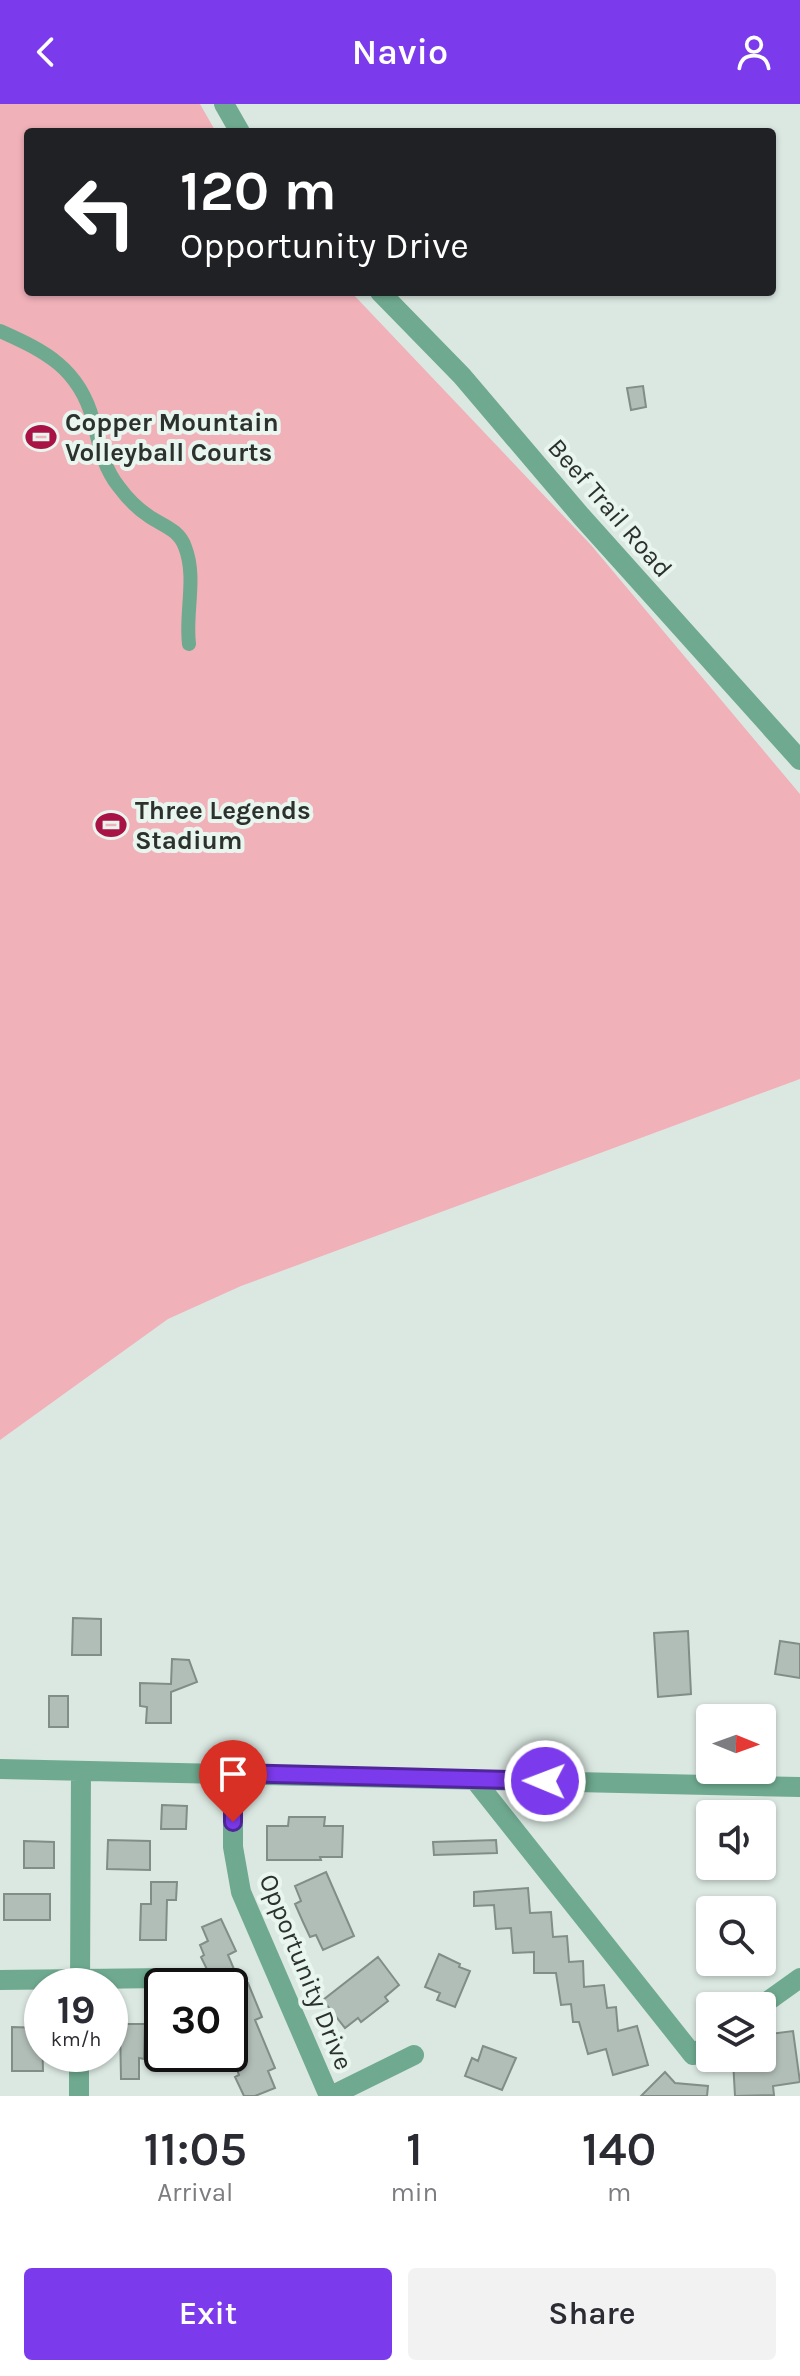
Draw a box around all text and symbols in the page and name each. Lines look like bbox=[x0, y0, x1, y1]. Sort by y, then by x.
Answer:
icon: back bbox=[24, 30, 68, 74]
icon: person bbox=[732, 30, 776, 74]
text: Navio bbox=[352, 31, 448, 73]
text: 120 m bbox=[180, 158, 337, 223]
icon: left bbox=[48, 160, 152, 264]
text: Opportunity Drive bbox=[180, 225, 469, 267]
place label: Copper Mountain Volleyball Courts bbox=[65, 407, 279, 468]
sports icon: Copper Mountain Volleyball Courts bbox=[24, 420, 58, 454]
street label: Beef Trail Road bbox=[541, 432, 679, 584]
place label: Three Legends Stadium bbox=[135, 795, 311, 856]
sports icon: Three Legends Stadium bbox=[94, 808, 128, 842]
north arrow bbox=[696, 1704, 776, 1784]
map controls bbox=[696, 1704, 776, 2072]
position arrow bbox=[503, 1739, 587, 1823]
pin bbox=[199, 1740, 267, 1822]
icon: arrive bbox=[211, 1752, 255, 1796]
button: sound bbox=[696, 1800, 776, 1880]
street label: Opportunity Drive bbox=[253, 1870, 359, 2074]
button: search bbox=[696, 1896, 776, 1976]
speed limit sign: 30 bbox=[144, 1968, 248, 2072]
text: 19 bbox=[57, 1986, 95, 2033]
button: layers bbox=[696, 1992, 776, 2072]
text: km/h bbox=[51, 2028, 101, 2051]
text: 11:05 bbox=[143, 2121, 247, 2177]
text: 1 bbox=[406, 2121, 423, 2177]
text: 140 bbox=[582, 2121, 656, 2177]
text: Arrival bbox=[157, 2177, 233, 2208]
text: min bbox=[391, 2177, 438, 2208]
text: m bbox=[607, 2177, 631, 2208]
button: Exit bbox=[24, 2268, 392, 2360]
button: Share bbox=[408, 2268, 776, 2360]

